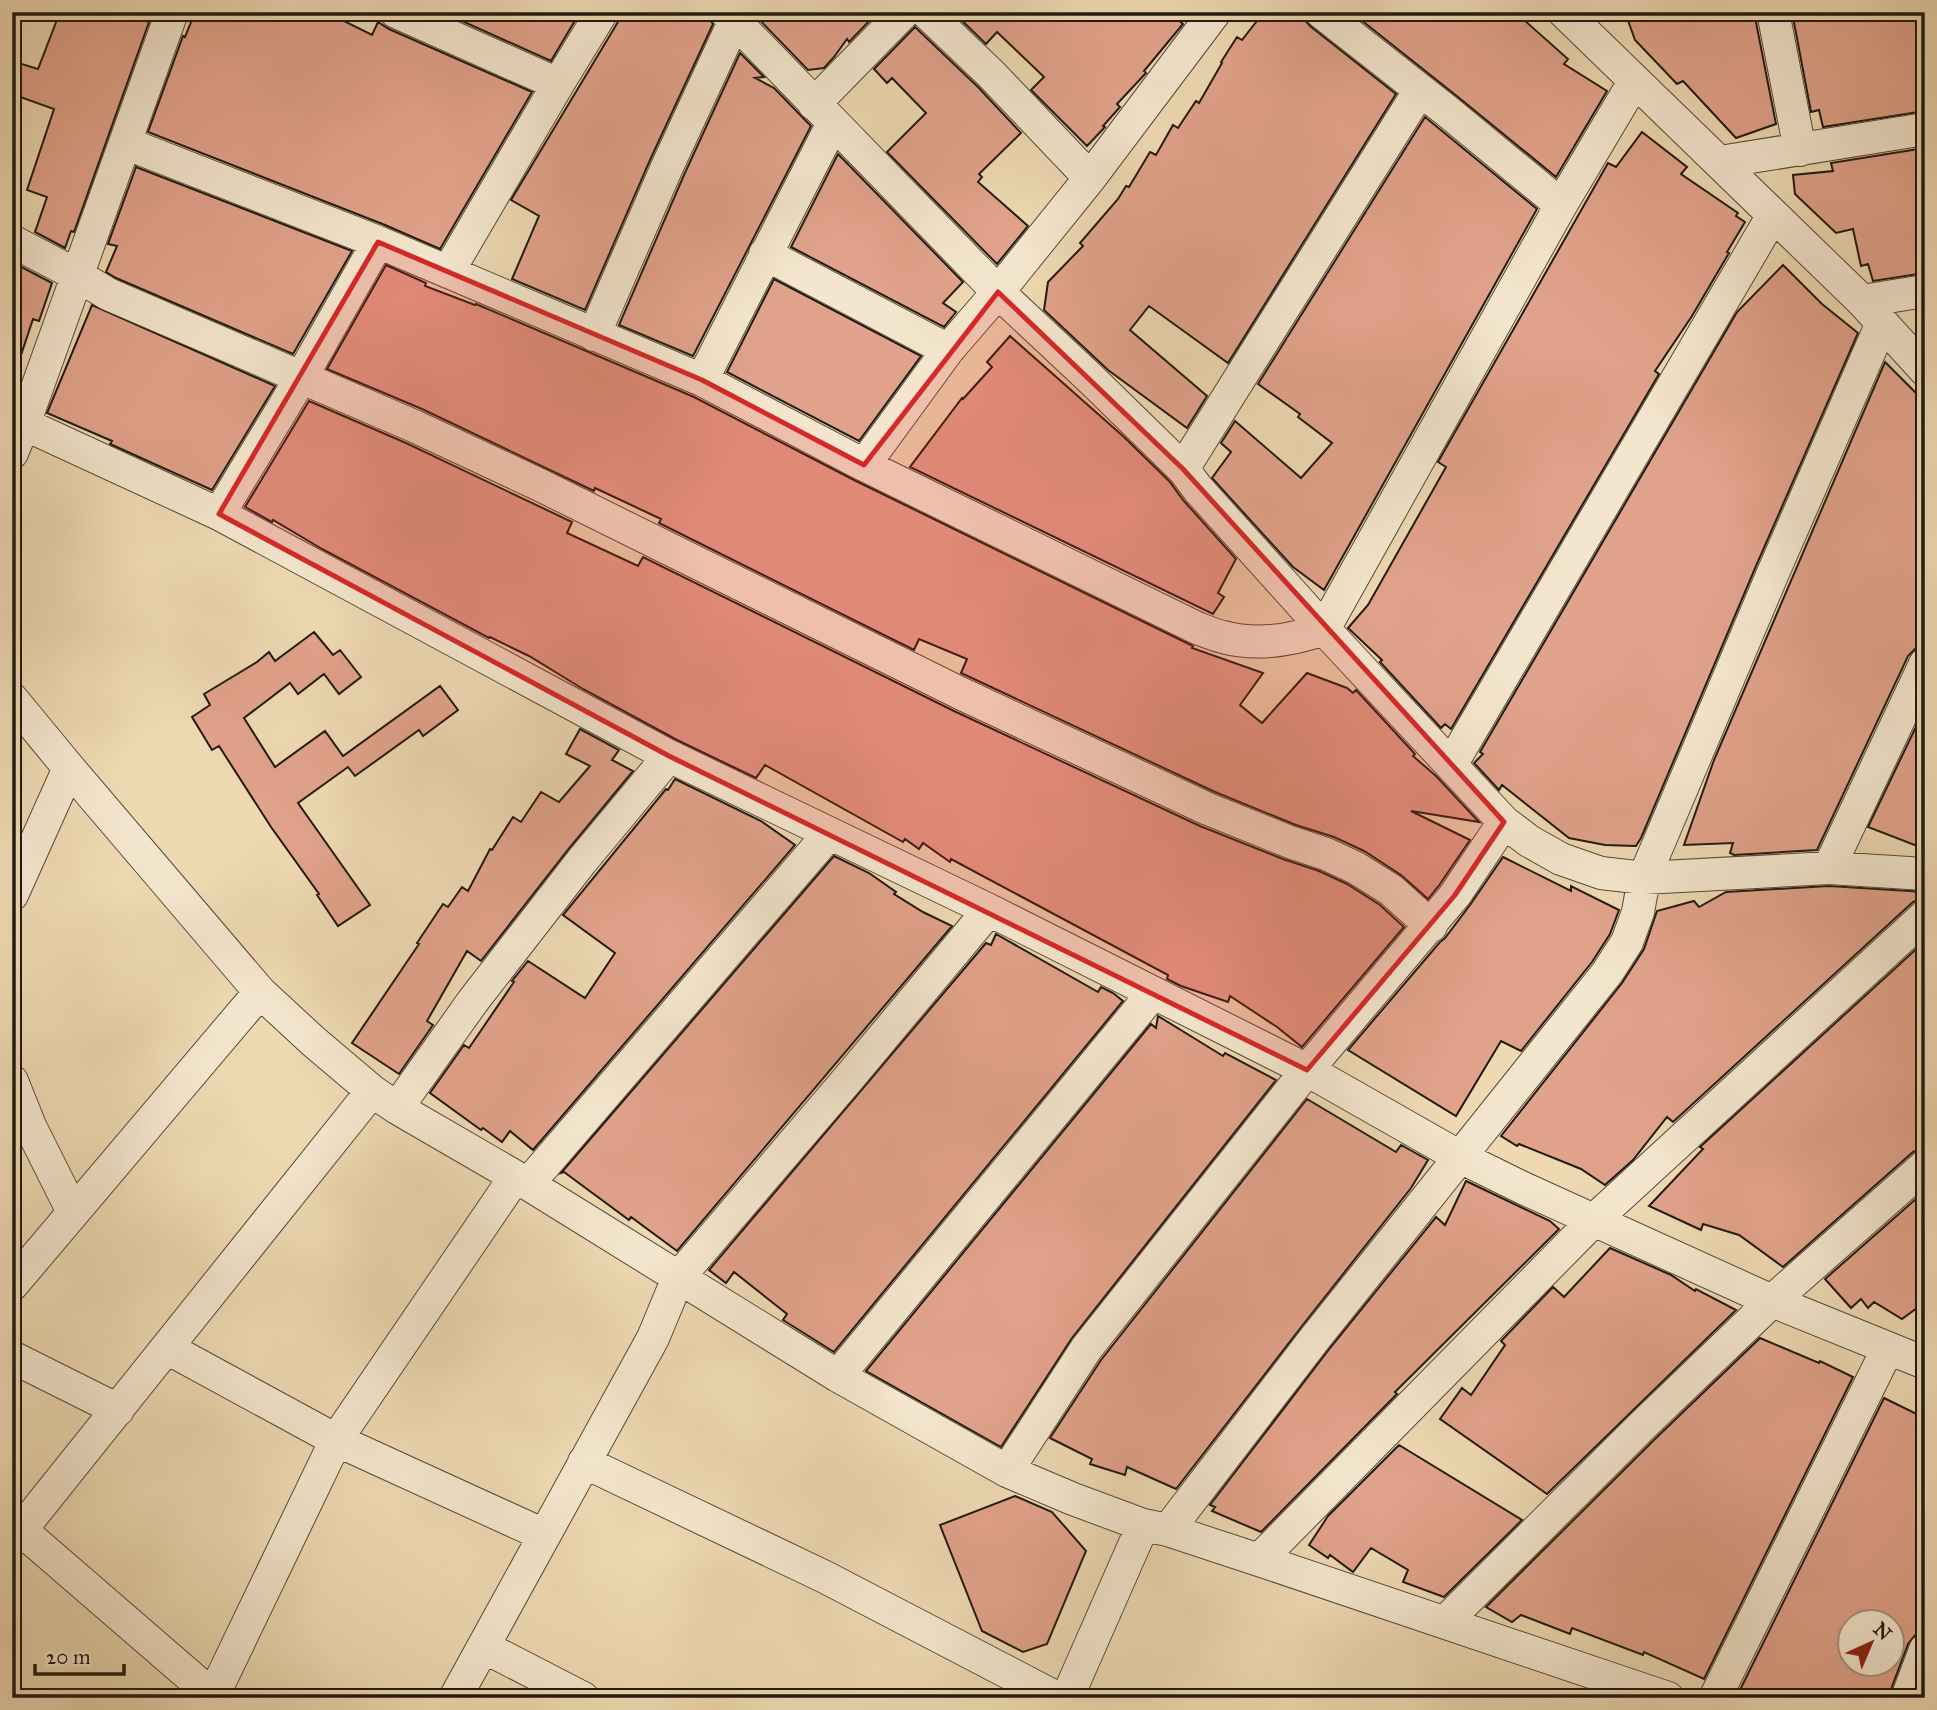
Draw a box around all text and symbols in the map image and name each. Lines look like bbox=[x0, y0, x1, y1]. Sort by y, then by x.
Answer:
north arrow bbox=[1836, 1608, 1906, 1678]
text: N bbox=[1869, 1617, 1896, 1645]
scale bar bbox=[35, 1633, 124, 1677]
text: 20 m bbox=[46, 1644, 91, 1670]

